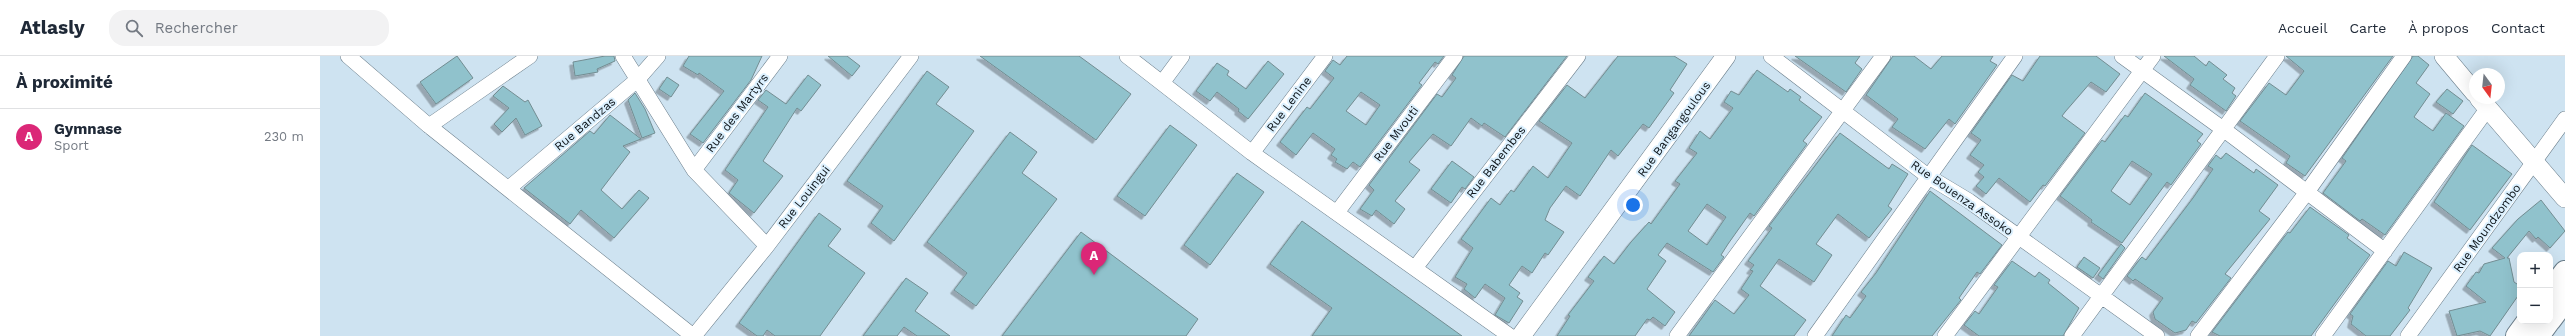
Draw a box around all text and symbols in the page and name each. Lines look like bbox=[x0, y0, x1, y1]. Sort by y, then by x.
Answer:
search box bbox=[109, 10, 389, 46]
text: Atlasly bbox=[20, 16, 85, 39]
icon: search bbox=[123, 17, 145, 39]
text: Rechercher bbox=[155, 19, 238, 37]
text: Accueil bbox=[2278, 20, 2327, 36]
text: Carte bbox=[2349, 20, 2386, 36]
text: À propos bbox=[2408, 20, 2469, 36]
text: Contact bbox=[2491, 20, 2545, 36]
north arrow bbox=[2469, 68, 2505, 104]
street label: Rue des Martyrs bbox=[703, 71, 771, 155]
text: À proximité bbox=[16, 72, 113, 92]
street label: Rue Lenine bbox=[1264, 74, 1314, 134]
street label: Rue Bangangoulous bbox=[1635, 79, 1713, 179]
street label: Rue Bandzas bbox=[552, 94, 618, 154]
street label: Rue Mvouti bbox=[1371, 104, 1421, 164]
text: Gymnase bbox=[54, 120, 122, 138]
street label: Rue Babembes bbox=[1464, 123, 1528, 201]
text: A bbox=[25, 129, 33, 144]
text: 230 m bbox=[264, 129, 304, 144]
text: Sport bbox=[54, 138, 89, 153]
street label: Rue Bouenza Assoko bbox=[1908, 158, 2016, 238]
street label: Rue Louingui bbox=[775, 163, 833, 231]
street label: Rue Moundzombo bbox=[2450, 181, 2524, 275]
your location bbox=[1623, 195, 1643, 215]
pin: A bbox=[1081, 242, 1107, 275]
map controls bbox=[2517, 252, 2553, 324]
button: + bbox=[2517, 252, 2553, 288]
button: − bbox=[2517, 288, 2553, 324]

